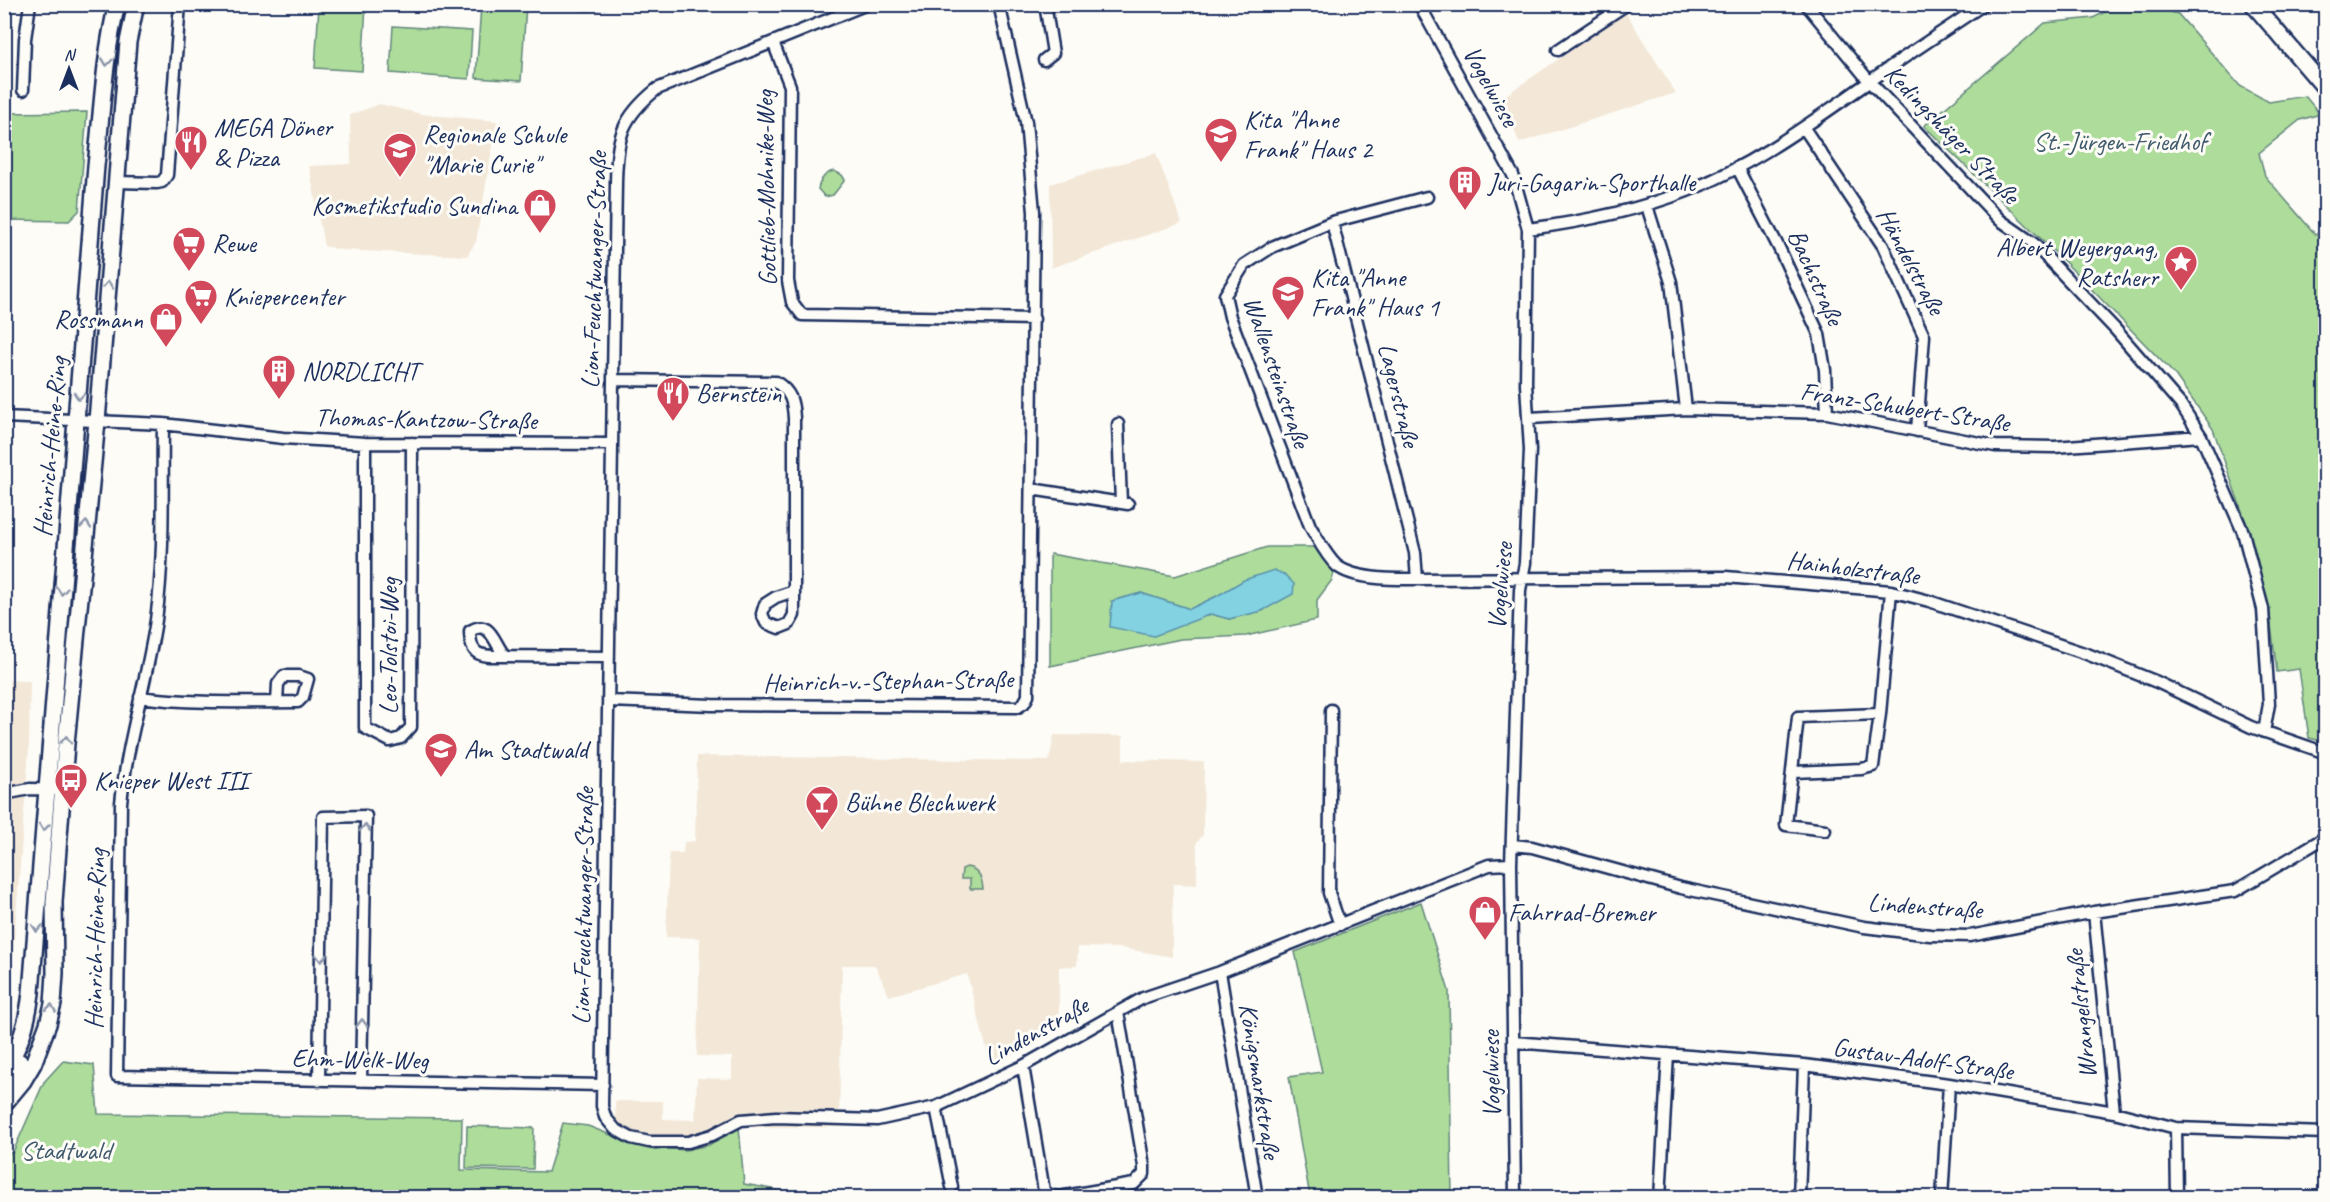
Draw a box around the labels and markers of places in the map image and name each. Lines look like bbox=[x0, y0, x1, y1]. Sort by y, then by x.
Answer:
place label: Kita "Anne Frank" Haus 2 bbox=[1244, 103, 1375, 166]
place label: MEGA Döner & Pizza bbox=[214, 111, 334, 174]
school or university icon: Kita "Anne Frank" Haus 2 bbox=[1203, 116, 1239, 163]
place label: Regionale Schule "Marie Curie" bbox=[423, 118, 569, 181]
restaurant icon: MEGA Döner & Pizza bbox=[173, 124, 209, 171]
school or university icon: Regionale Schule "Marie Curie" bbox=[382, 131, 418, 178]
building icon: Juri-Gagarin-Sporthalle bbox=[1447, 164, 1483, 211]
place label: Juri-Gagarin-Sporthalle bbox=[1486, 166, 1697, 199]
shop icon: Kosmetikstudio Sundina bbox=[522, 187, 558, 234]
place label: Kosmetikstudio Sundina bbox=[311, 189, 519, 222]
supermarket icon: Rewe bbox=[171, 225, 207, 272]
place label: Rewe bbox=[212, 227, 258, 260]
place label: Albert Weyergang, Ratsherr bbox=[1996, 231, 2160, 294]
place icon: Albert Weyergang, Ratsherr bbox=[2163, 244, 2199, 291]
place label: Kita "Anne Frank" Haus 1 bbox=[1311, 261, 1441, 324]
school or university icon: Kita "Anne Frank" Haus 1 bbox=[1270, 274, 1306, 321]
supermarket icon: Kniepercenter bbox=[183, 278, 219, 325]
place label: Kniepercenter bbox=[224, 280, 347, 313]
shop icon: Rossmann bbox=[148, 301, 184, 348]
place label: Rossmann bbox=[54, 303, 143, 336]
building icon: NORDLICHT bbox=[261, 353, 297, 400]
place label: NORDLICHT bbox=[302, 355, 424, 388]
restaurant icon: Bernstein bbox=[655, 375, 691, 422]
place label: Bernstein bbox=[696, 377, 782, 410]
school or university icon: Am Stadtwald bbox=[423, 731, 459, 778]
place label: Am Stadtwald bbox=[464, 733, 592, 766]
bus stop icon: Knieper West III bbox=[53, 762, 89, 809]
place label: Knieper West III bbox=[94, 764, 253, 797]
bar icon: Bühne Blechwerk bbox=[804, 784, 840, 831]
place label: Bühne Blechwerk bbox=[845, 786, 996, 819]
shop icon: Fahrrad-Bremer bbox=[1467, 894, 1503, 941]
place label: Fahrrad-Bremer bbox=[1508, 896, 1658, 929]

